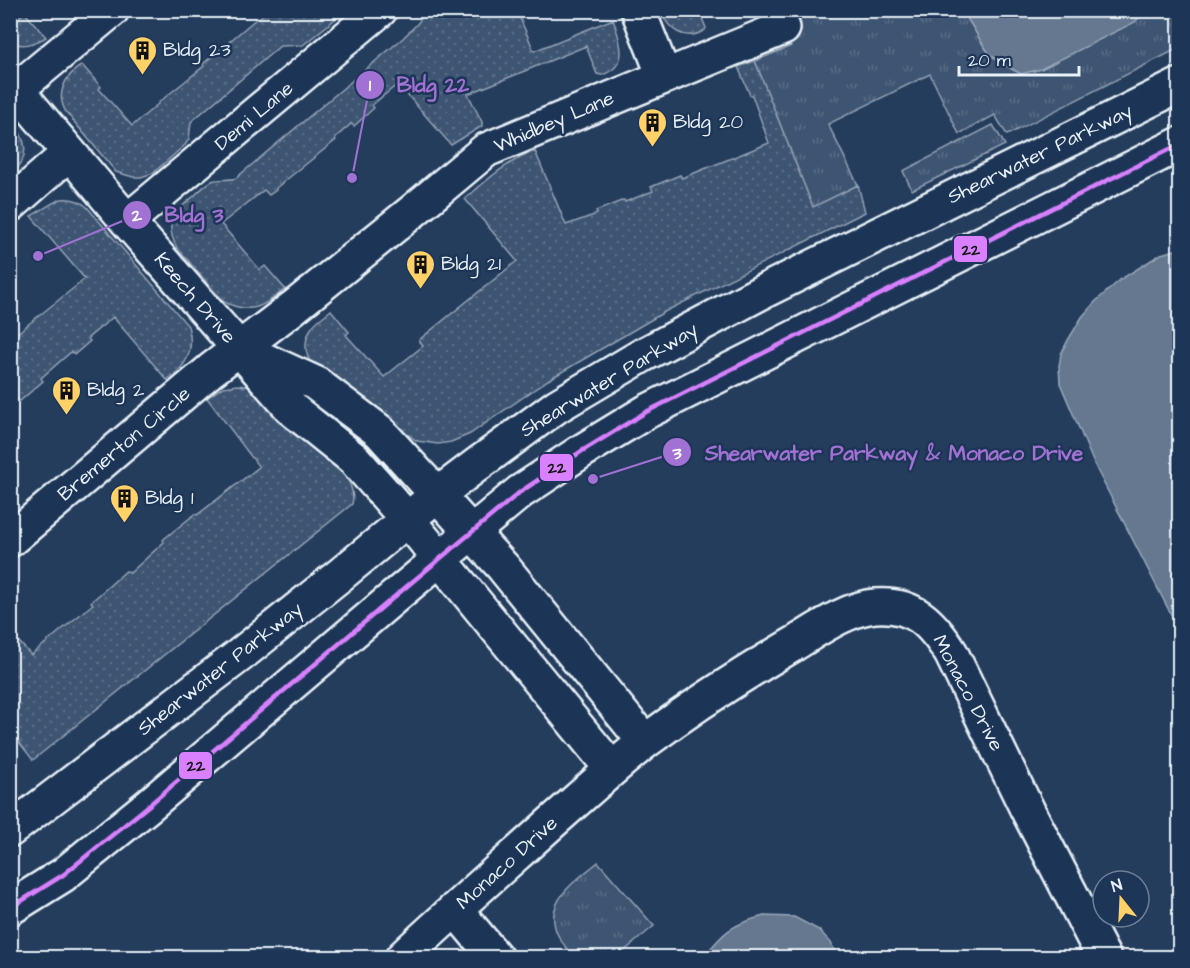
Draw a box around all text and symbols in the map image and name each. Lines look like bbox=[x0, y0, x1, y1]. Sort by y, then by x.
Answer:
building icon: Bldg 23 bbox=[126, 34, 158, 76]
place label: Bldg 23 bbox=[163, 36, 231, 65]
scale bar bbox=[959, 39, 1079, 77]
text: 20 m bbox=[968, 48, 1011, 73]
callout: Bldg 22 bbox=[355, 65, 481, 104]
text: Bldg 22 bbox=[397, 71, 470, 102]
text: 1 bbox=[369, 73, 372, 98]
street label: Demi Lane bbox=[209, 75, 300, 157]
street label: Whidbey Lane bbox=[490, 84, 619, 161]
street label: Shearwater Parkway bbox=[943, 97, 1138, 212]
building icon: Bldg 20 bbox=[636, 106, 668, 148]
place label: Bldg 20 bbox=[673, 108, 743, 137]
callout: Bldg 3 bbox=[122, 196, 235, 235]
text: Bldg 3 bbox=[165, 201, 224, 232]
text: 2 bbox=[131, 203, 143, 228]
line badge: 22 bbox=[953, 235, 988, 263]
text: 22 bbox=[961, 239, 981, 261]
street label: Keech Drive bbox=[148, 246, 243, 350]
building icon: Bldg 21 bbox=[404, 248, 436, 290]
place label: Bldg 21 bbox=[441, 250, 501, 279]
street label: Shearwater Parkway bbox=[515, 316, 704, 445]
building icon: Bldg 2 bbox=[50, 374, 82, 416]
place label: Bldg 2 bbox=[87, 376, 145, 405]
street label: Bremerton Circle bbox=[52, 380, 197, 508]
callout: Shearwater Parkway & Monaco Drive bbox=[662, 433, 1095, 472]
text: Shearwater Parkway & Monaco Drive bbox=[704, 439, 1084, 471]
text: 3 bbox=[671, 441, 682, 466]
line badge: 22 bbox=[539, 453, 574, 482]
text: 22 bbox=[547, 457, 567, 479]
building icon: Bldg 1 bbox=[108, 482, 140, 524]
place label: Bldg 1 bbox=[145, 484, 194, 513]
street label: Shearwater Parkway bbox=[132, 596, 309, 743]
street label: Monaco Drive bbox=[926, 630, 1011, 756]
line badge: 22 bbox=[178, 751, 213, 780]
text: 22 bbox=[186, 755, 206, 777]
street label: Monaco Drive bbox=[450, 810, 564, 916]
north arrow bbox=[1091, 869, 1151, 929]
text: N bbox=[1109, 874, 1125, 898]

